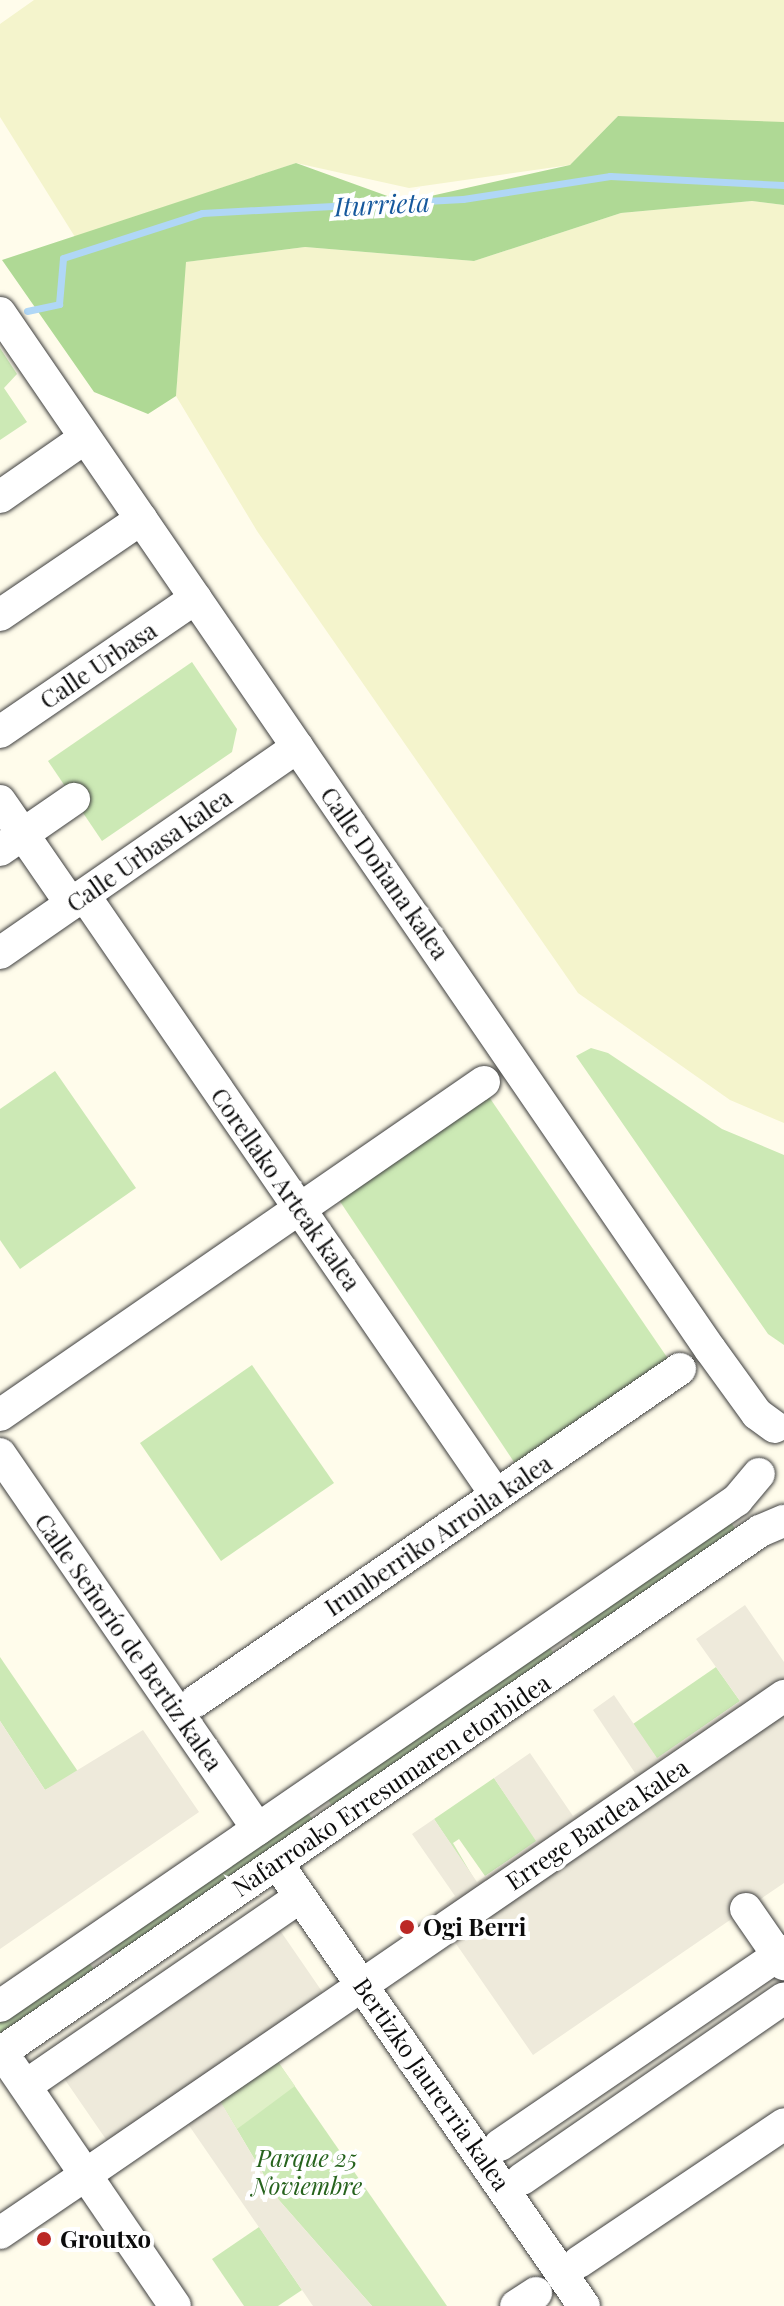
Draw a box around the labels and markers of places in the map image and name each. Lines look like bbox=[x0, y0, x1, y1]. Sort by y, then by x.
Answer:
place label: Ogi Berri bbox=[423, 1913, 526, 1941]
marker: Ogi Berri bbox=[398, 1918, 416, 1936]
place label: Groutxo bbox=[60, 2225, 151, 2253]
marker: Groutxo bbox=[35, 2230, 53, 2248]

